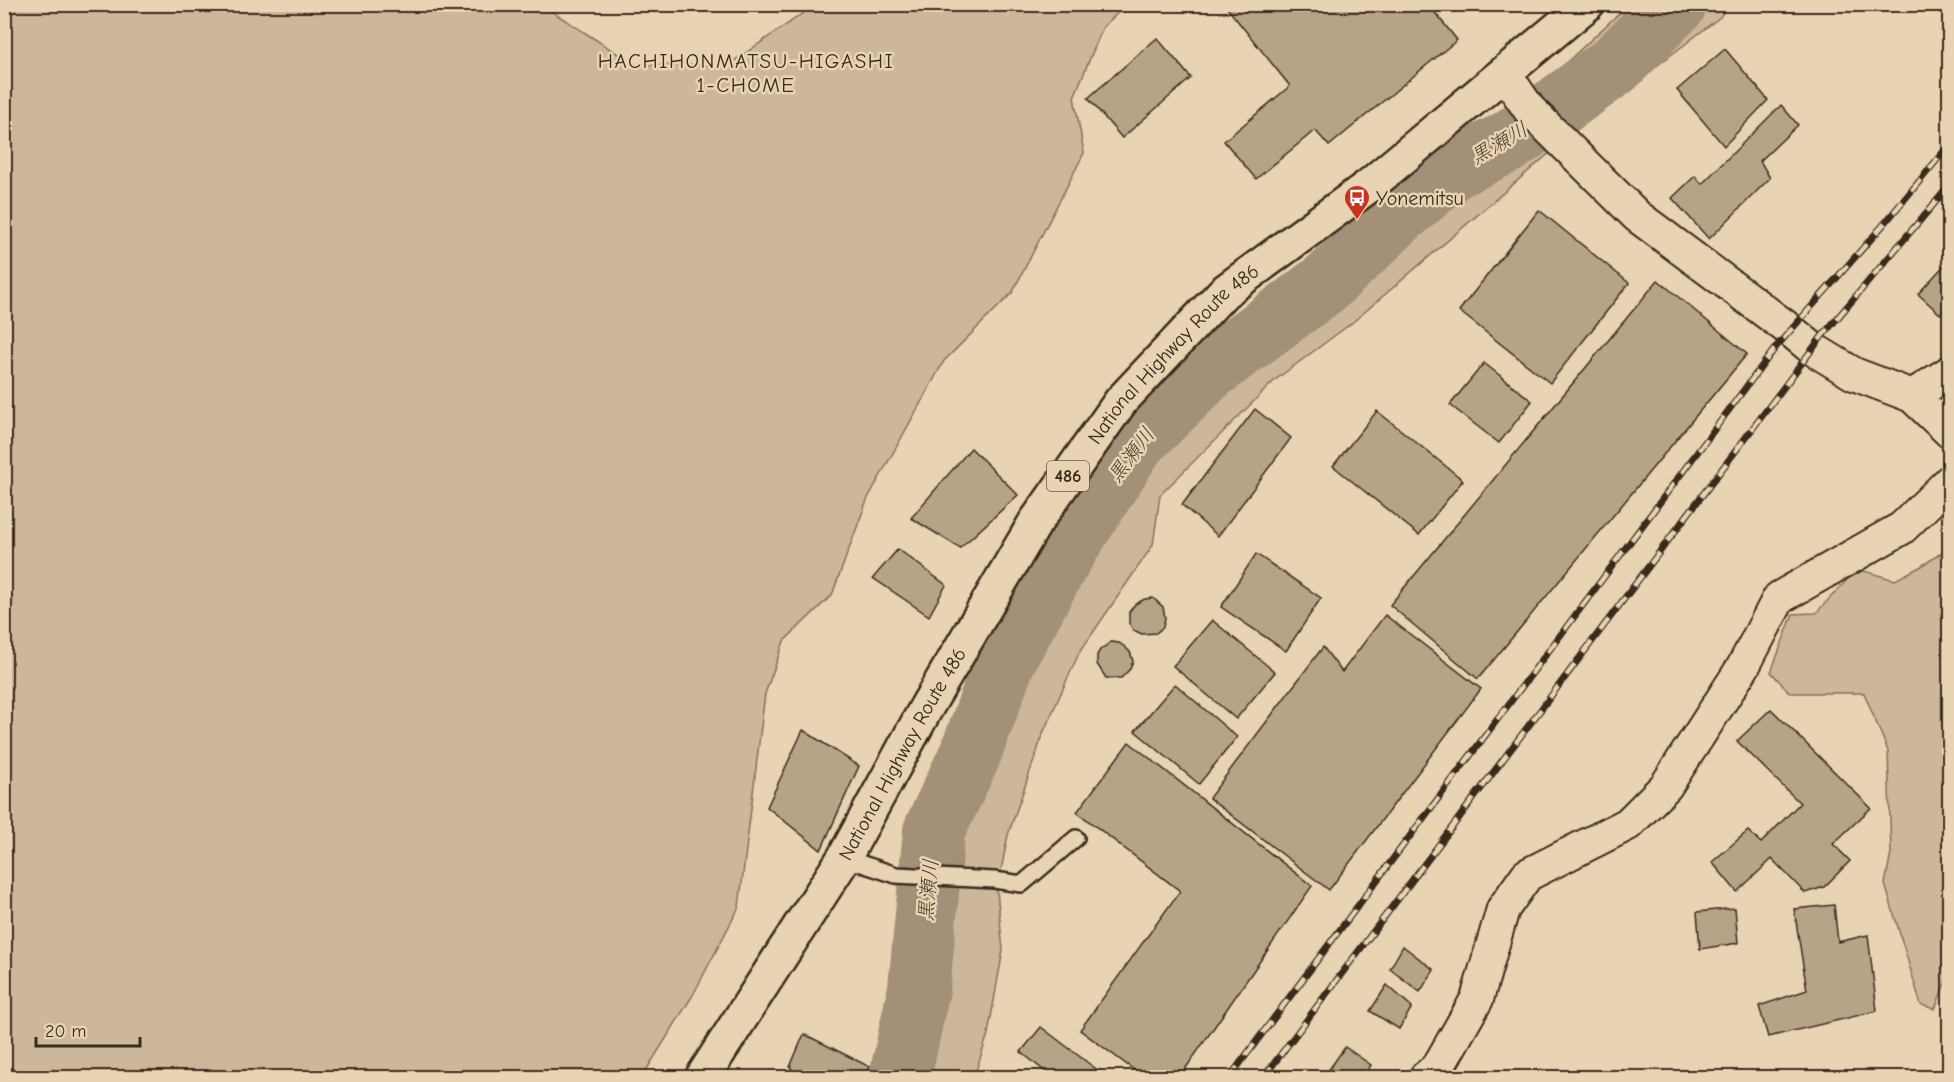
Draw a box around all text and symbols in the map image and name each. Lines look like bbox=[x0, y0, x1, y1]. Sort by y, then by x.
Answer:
district label: HACHIHONMATSU-HIGASHI 1-CHOME bbox=[598, 49, 894, 97]
water label: 黒瀬川 bbox=[1466, 117, 1532, 169]
bus stop icon: Yonemitsu bbox=[1342, 183, 1372, 221]
place label: Yonemitsu bbox=[1376, 187, 1464, 210]
street label: National Highway Route 486 bbox=[1083, 259, 1263, 448]
water label: 黒瀬川 bbox=[1102, 423, 1160, 487]
road number: 486 bbox=[1047, 461, 1089, 491]
street label: National Highway Route 486 bbox=[834, 643, 971, 864]
water label: 黒瀬川 bbox=[913, 858, 943, 922]
scale bar bbox=[36, 1010, 140, 1048]
text: 20 m bbox=[45, 1021, 86, 1042]

